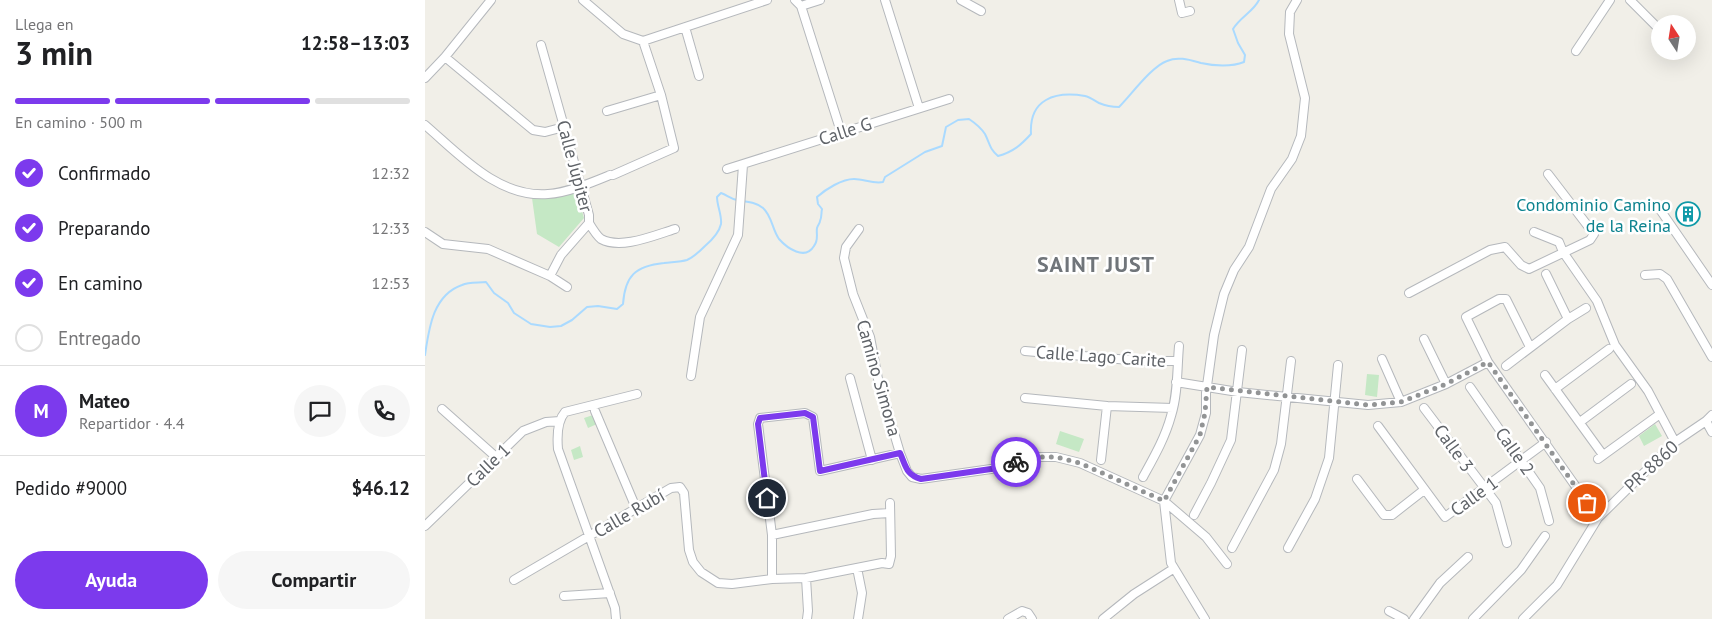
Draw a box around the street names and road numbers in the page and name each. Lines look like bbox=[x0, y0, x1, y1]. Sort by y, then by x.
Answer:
street label: Calle G bbox=[816, 112, 874, 150]
street label: Calle Júpiter bbox=[552, 118, 598, 214]
street label: Camino Simona bbox=[851, 317, 907, 439]
street label: Calle Lago Carite bbox=[1035, 340, 1167, 372]
street label: Calle 3 bbox=[1429, 420, 1479, 476]
street label: Calle 2 bbox=[1490, 423, 1540, 479]
street label: PR-8860 bbox=[1619, 435, 1683, 497]
street label: Calle 1 bbox=[461, 438, 515, 492]
street label: Calle 1 bbox=[1446, 471, 1502, 521]
street label: Calle Rubí bbox=[589, 483, 669, 542]

